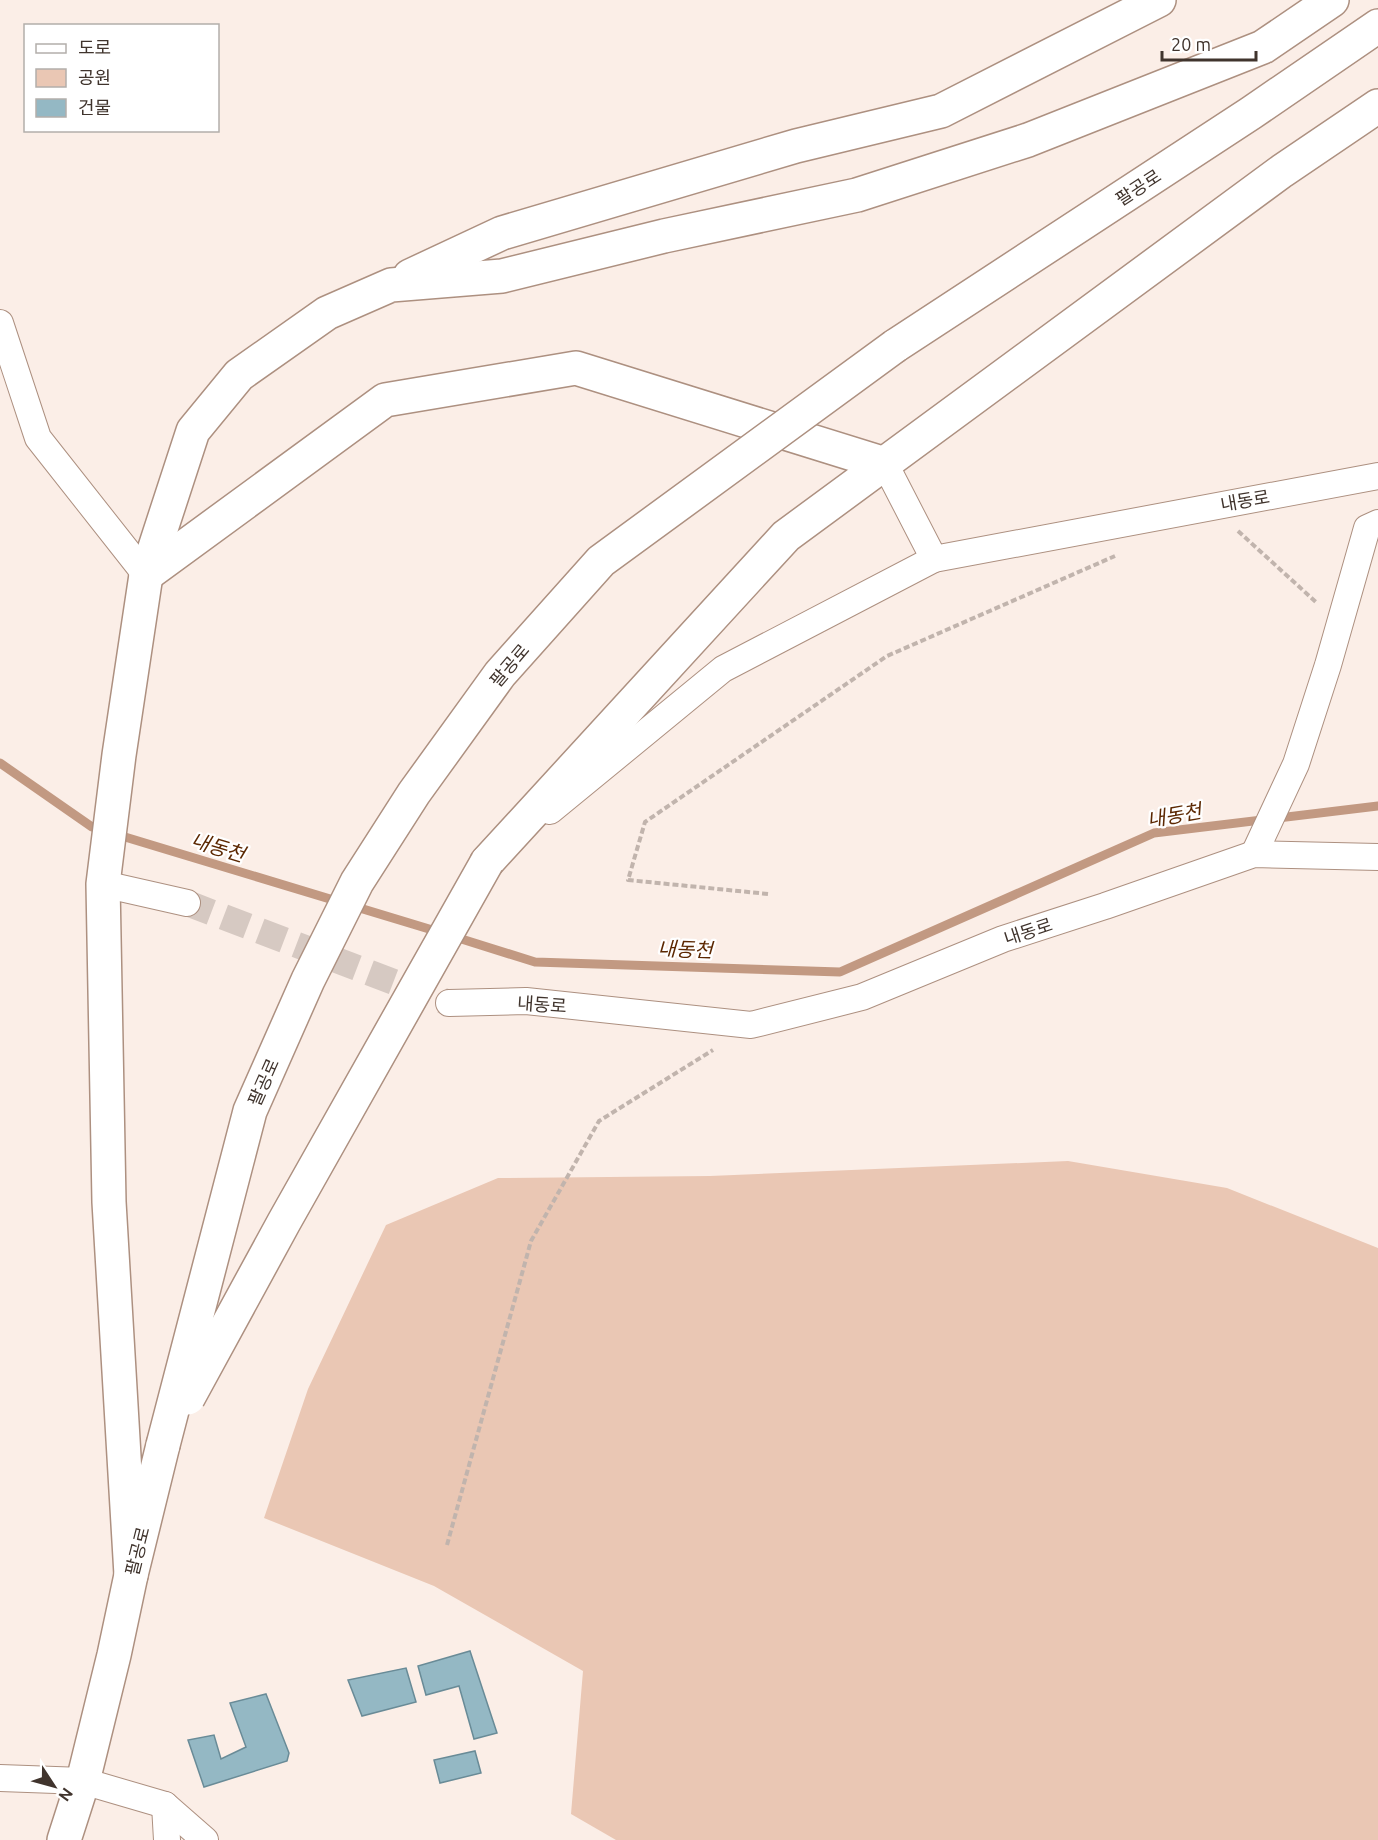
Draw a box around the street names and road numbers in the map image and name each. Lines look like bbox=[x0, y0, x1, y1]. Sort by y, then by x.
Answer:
street label: 팔공로 bbox=[1112, 165, 1164, 209]
street label: 내동로 bbox=[1219, 486, 1271, 514]
street label: 팔공로 bbox=[485, 640, 533, 690]
street label: 내동로 bbox=[1001, 914, 1055, 948]
street label: 내동로 bbox=[517, 992, 567, 1016]
street label: 팔공로 bbox=[244, 1055, 282, 1109]
street label: 팔공로 bbox=[121, 1524, 153, 1578]

